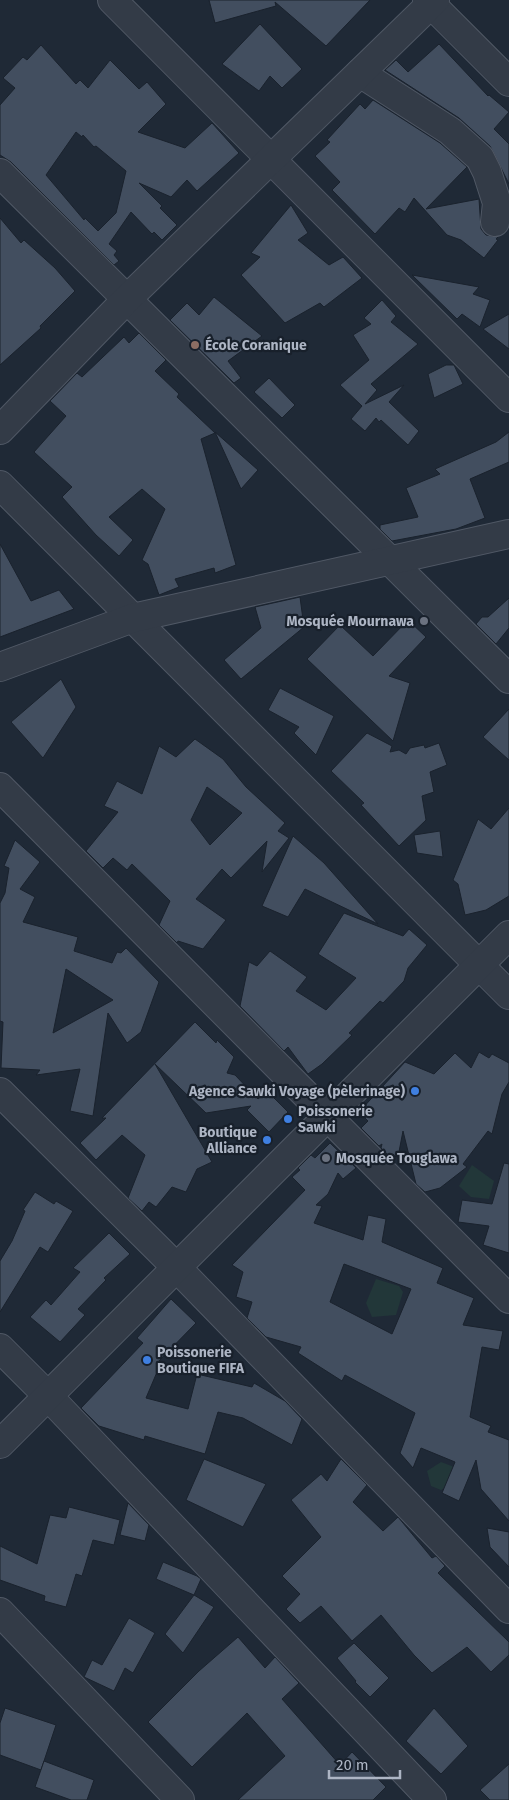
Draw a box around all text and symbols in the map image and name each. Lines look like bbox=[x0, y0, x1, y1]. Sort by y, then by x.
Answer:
place label: École Coranique bbox=[205, 336, 307, 354]
marker: École Coranique bbox=[189, 339, 201, 351]
place label: Mosquée Mournawa bbox=[286, 613, 414, 630]
marker: Mosquée Mournawa bbox=[418, 615, 430, 627]
place label: Agence Sawki Voyage (pèlerinage) bbox=[188, 1083, 405, 1100]
marker: Agence Sawki Voyage (pèlerinage) bbox=[409, 1085, 421, 1097]
place label: Poissonerie Sawki bbox=[298, 1103, 373, 1136]
marker: Poissonerie Sawki bbox=[282, 1113, 294, 1125]
place label: Boutique Alliance bbox=[199, 1124, 257, 1157]
marker: Boutique Alliance bbox=[261, 1134, 273, 1146]
place label: Mosquée Touglawa bbox=[336, 1150, 458, 1167]
marker: Mosquée Touglawa bbox=[320, 1152, 332, 1164]
place label: Poissonerie Boutique FIFA bbox=[157, 1344, 245, 1377]
marker: Poissonerie Boutique FIFA bbox=[141, 1354, 153, 1366]
scale bar bbox=[329, 1748, 400, 1780]
text: 20 m bbox=[336, 1756, 369, 1774]

